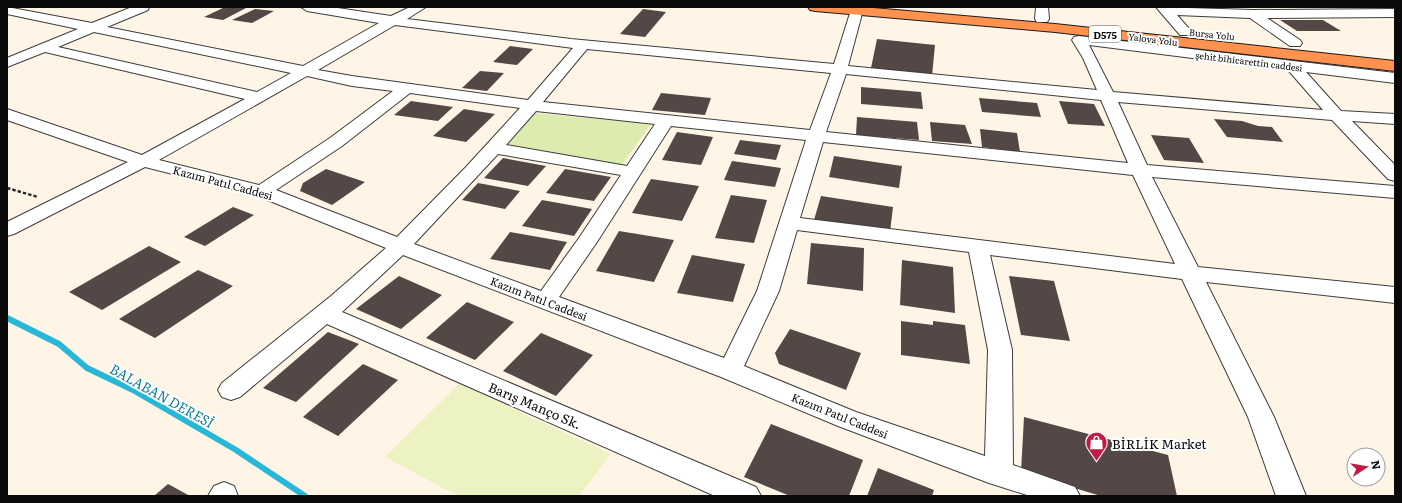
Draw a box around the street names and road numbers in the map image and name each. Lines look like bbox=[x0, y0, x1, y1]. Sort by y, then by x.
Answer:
street label: Bursa Yolu bbox=[1188, 25, 1236, 43]
road number: D575 bbox=[1089, 26, 1121, 42]
street label: Yalova Yolu bbox=[1128, 29, 1179, 49]
street label: şehit bihicarettin caddesi bbox=[1195, 47, 1303, 75]
street label: Kazım Patıl Caddesi bbox=[171, 161, 275, 203]
street label: Kazım Patıl Caddesi bbox=[488, 272, 590, 324]
street label: Barış Manço Sk. bbox=[486, 377, 584, 433]
street label: Kazım Patıl Caddesi bbox=[789, 388, 891, 442]

